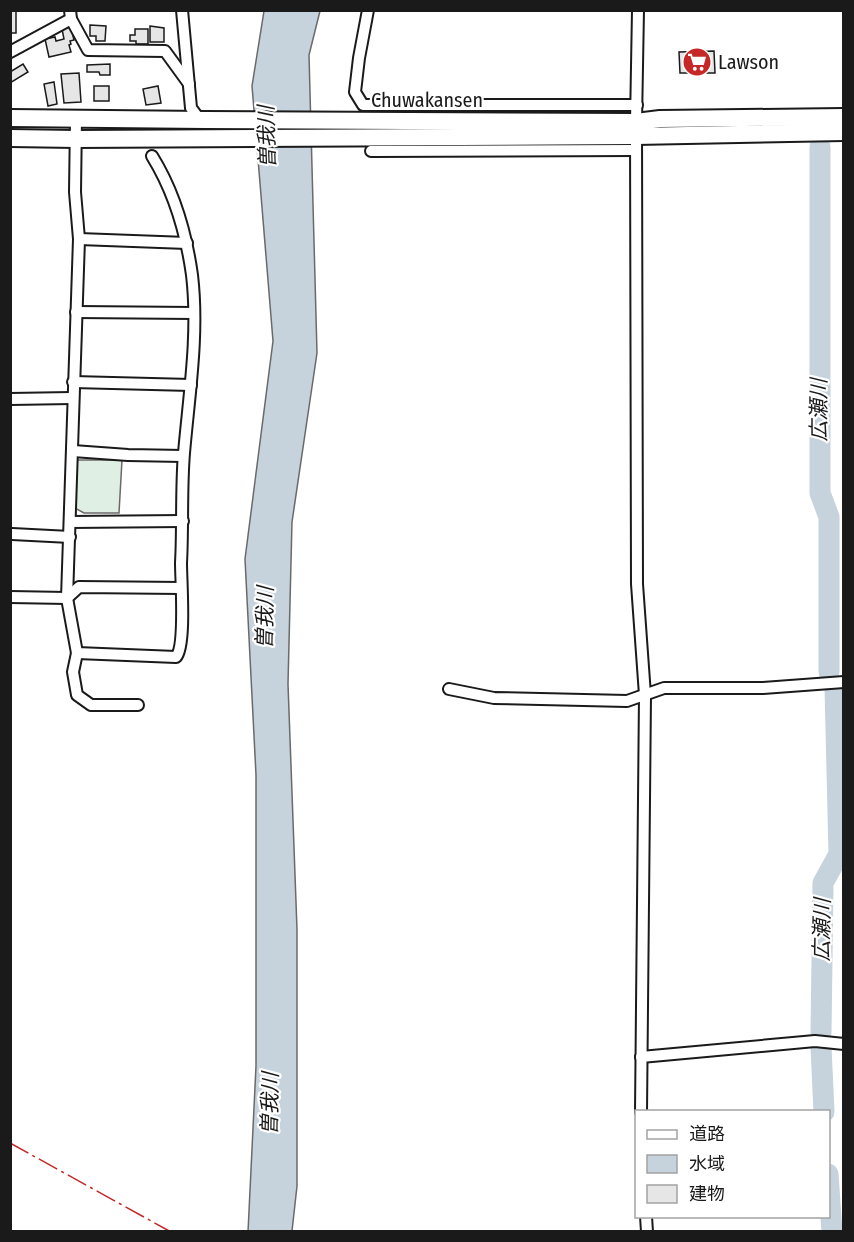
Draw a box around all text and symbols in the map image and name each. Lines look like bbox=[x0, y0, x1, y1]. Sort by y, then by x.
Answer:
supermarket icon: Lawson bbox=[681, 46, 713, 78]
place label: Lawson bbox=[718, 50, 779, 74]
street label: Chuwakansen bbox=[371, 88, 483, 112]
water label: 曽我川 bbox=[253, 103, 281, 169]
water label: 広瀬川 bbox=[806, 377, 832, 442]
water label: 曽我川 bbox=[251, 584, 279, 650]
water label: 広瀬川 bbox=[808, 896, 836, 962]
water label: 曽我川 bbox=[256, 1070, 284, 1136]
legend bbox=[635, 1110, 830, 1218]
text: 道路 bbox=[689, 1123, 725, 1145]
text: 水域 bbox=[689, 1153, 725, 1175]
text: 建物 bbox=[689, 1183, 725, 1205]

